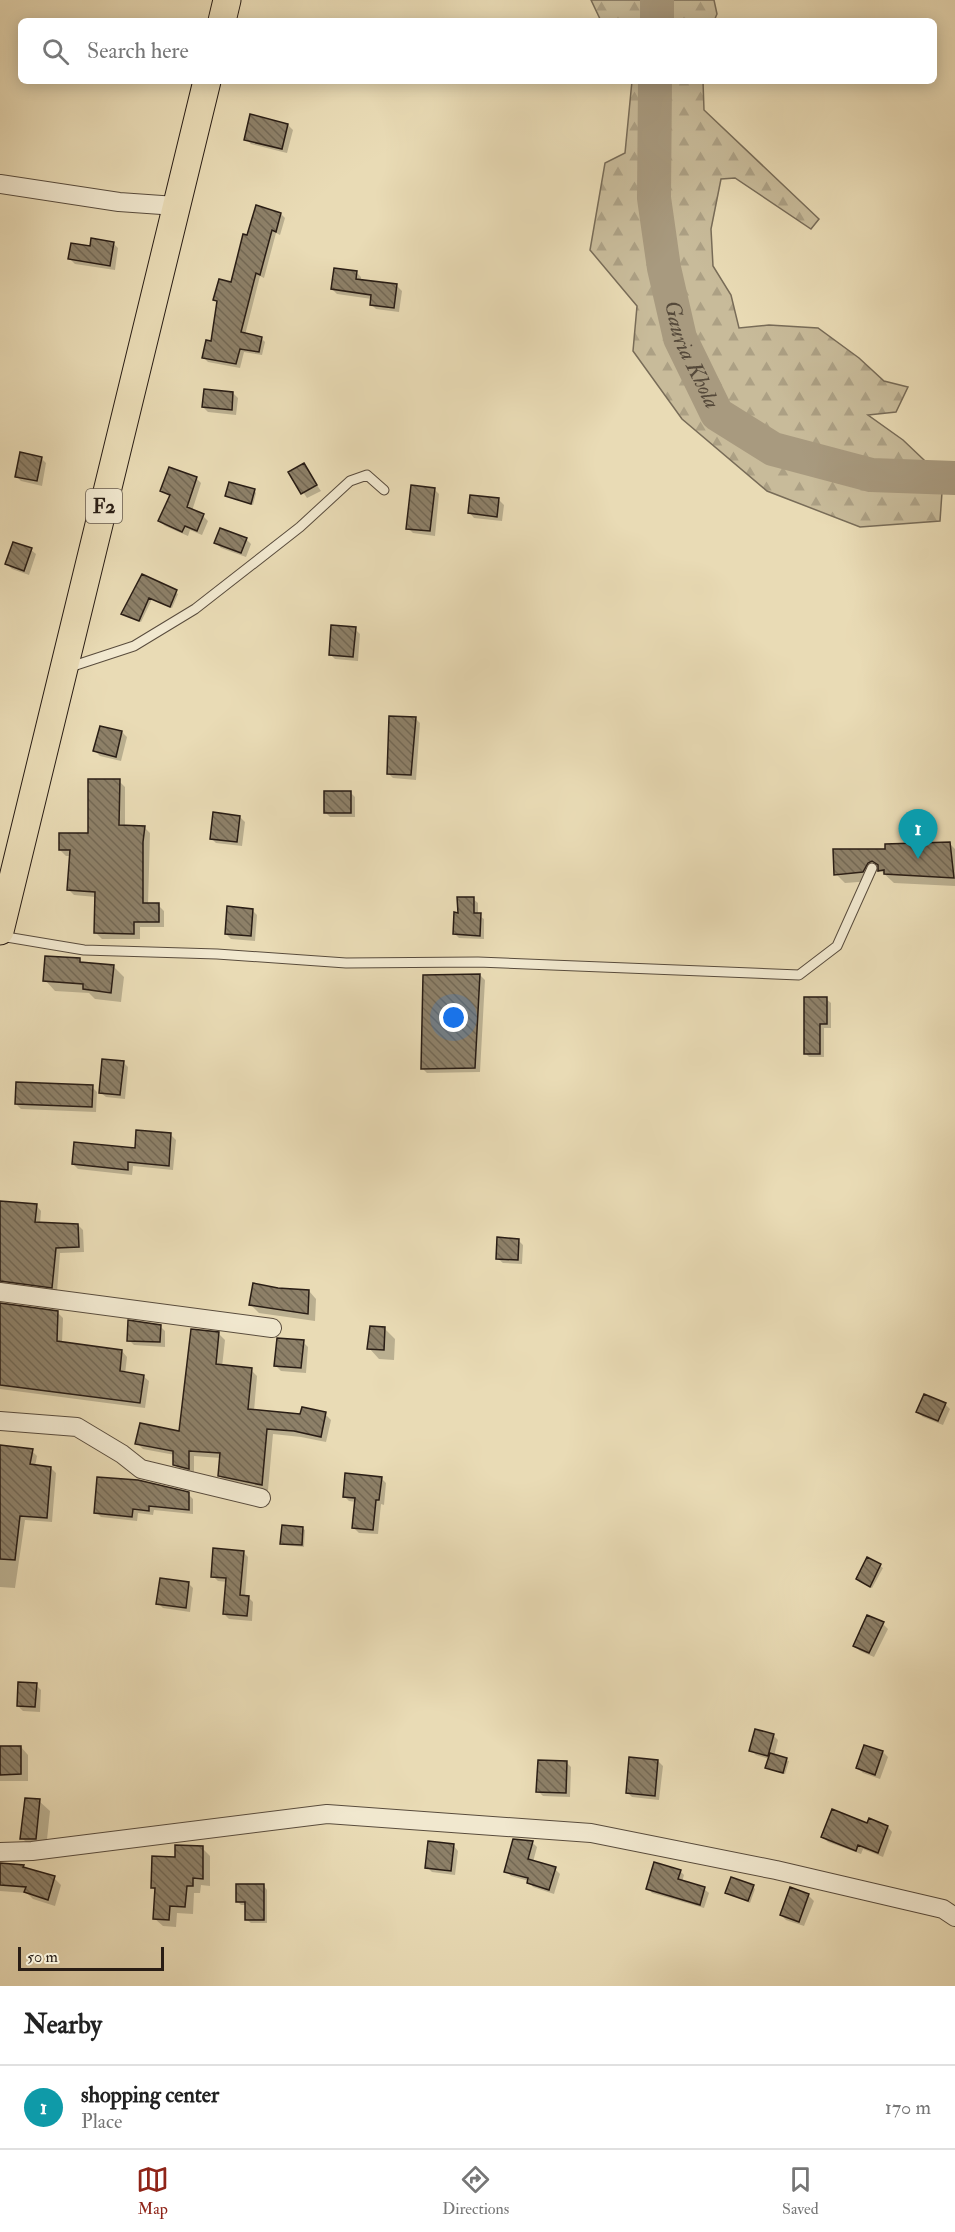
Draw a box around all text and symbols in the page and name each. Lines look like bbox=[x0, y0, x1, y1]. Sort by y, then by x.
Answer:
search box bbox=[18, 18, 937, 84]
icon: search bbox=[39, 35, 72, 68]
text: Search here bbox=[87, 37, 189, 65]
water label: Gauria Khola bbox=[658, 298, 726, 413]
road number: F2 bbox=[86, 489, 122, 523]
pin: 1 bbox=[898, 810, 938, 859]
your location bbox=[439, 1003, 468, 1032]
scale bar bbox=[18, 1944, 164, 1972]
text: 50 m bbox=[27, 1947, 58, 1967]
text: Nearby bbox=[24, 2009, 102, 2041]
text: shopping center bbox=[81, 2081, 219, 2109]
text: 1 bbox=[40, 2095, 47, 2120]
text: 170 m bbox=[885, 2095, 931, 2120]
text: Place bbox=[81, 2109, 122, 2134]
tab: Map bbox=[136, 2163, 169, 2219]
tab: Directions bbox=[442, 2163, 509, 2219]
tab: Saved bbox=[782, 2163, 819, 2219]

